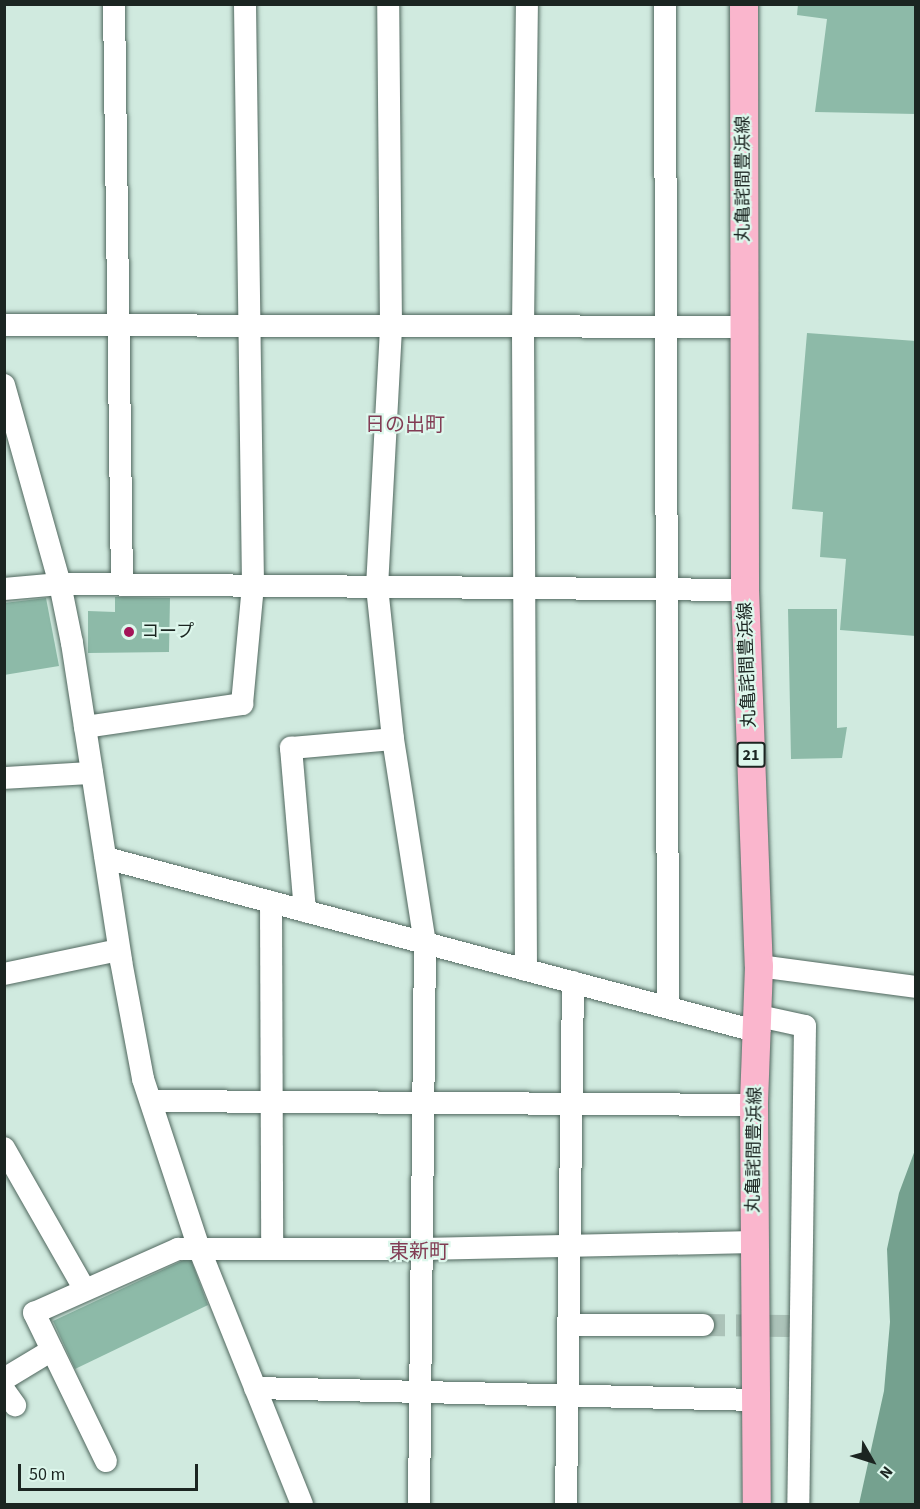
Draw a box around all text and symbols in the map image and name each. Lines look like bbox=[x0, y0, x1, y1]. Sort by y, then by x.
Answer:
street label: 丸亀詫間豊浜線 bbox=[733, 116, 755, 242]
district label: 日の出町 bbox=[365, 413, 445, 437]
street label: 丸亀詫間豊浜線 bbox=[735, 602, 761, 728]
place label: コープ bbox=[141, 621, 195, 643]
marker: コープ bbox=[122, 625, 136, 639]
road number: 21 bbox=[736, 742, 766, 768]
street label: 丸亀詫間豊浜線 bbox=[743, 1087, 767, 1213]
district label: 東新町 bbox=[389, 1240, 449, 1264]
north arrow bbox=[842, 1431, 902, 1491]
scale bar bbox=[21, 1452, 201, 1490]
text: N bbox=[874, 1461, 898, 1483]
text: 50 m bbox=[29, 1462, 65, 1487]

